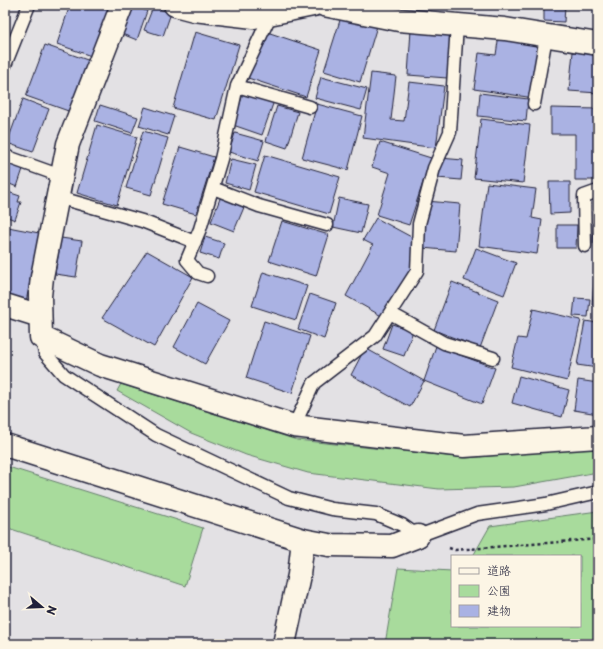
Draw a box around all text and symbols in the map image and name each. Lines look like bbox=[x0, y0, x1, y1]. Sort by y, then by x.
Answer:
legend bbox=[451, 555, 581, 627]
text: 道路 bbox=[487, 561, 511, 579]
text: 公園 bbox=[487, 581, 511, 599]
north arrow bbox=[22, 587, 62, 627]
text: 建物 bbox=[487, 601, 511, 619]
text: N bbox=[42, 604, 61, 618]

